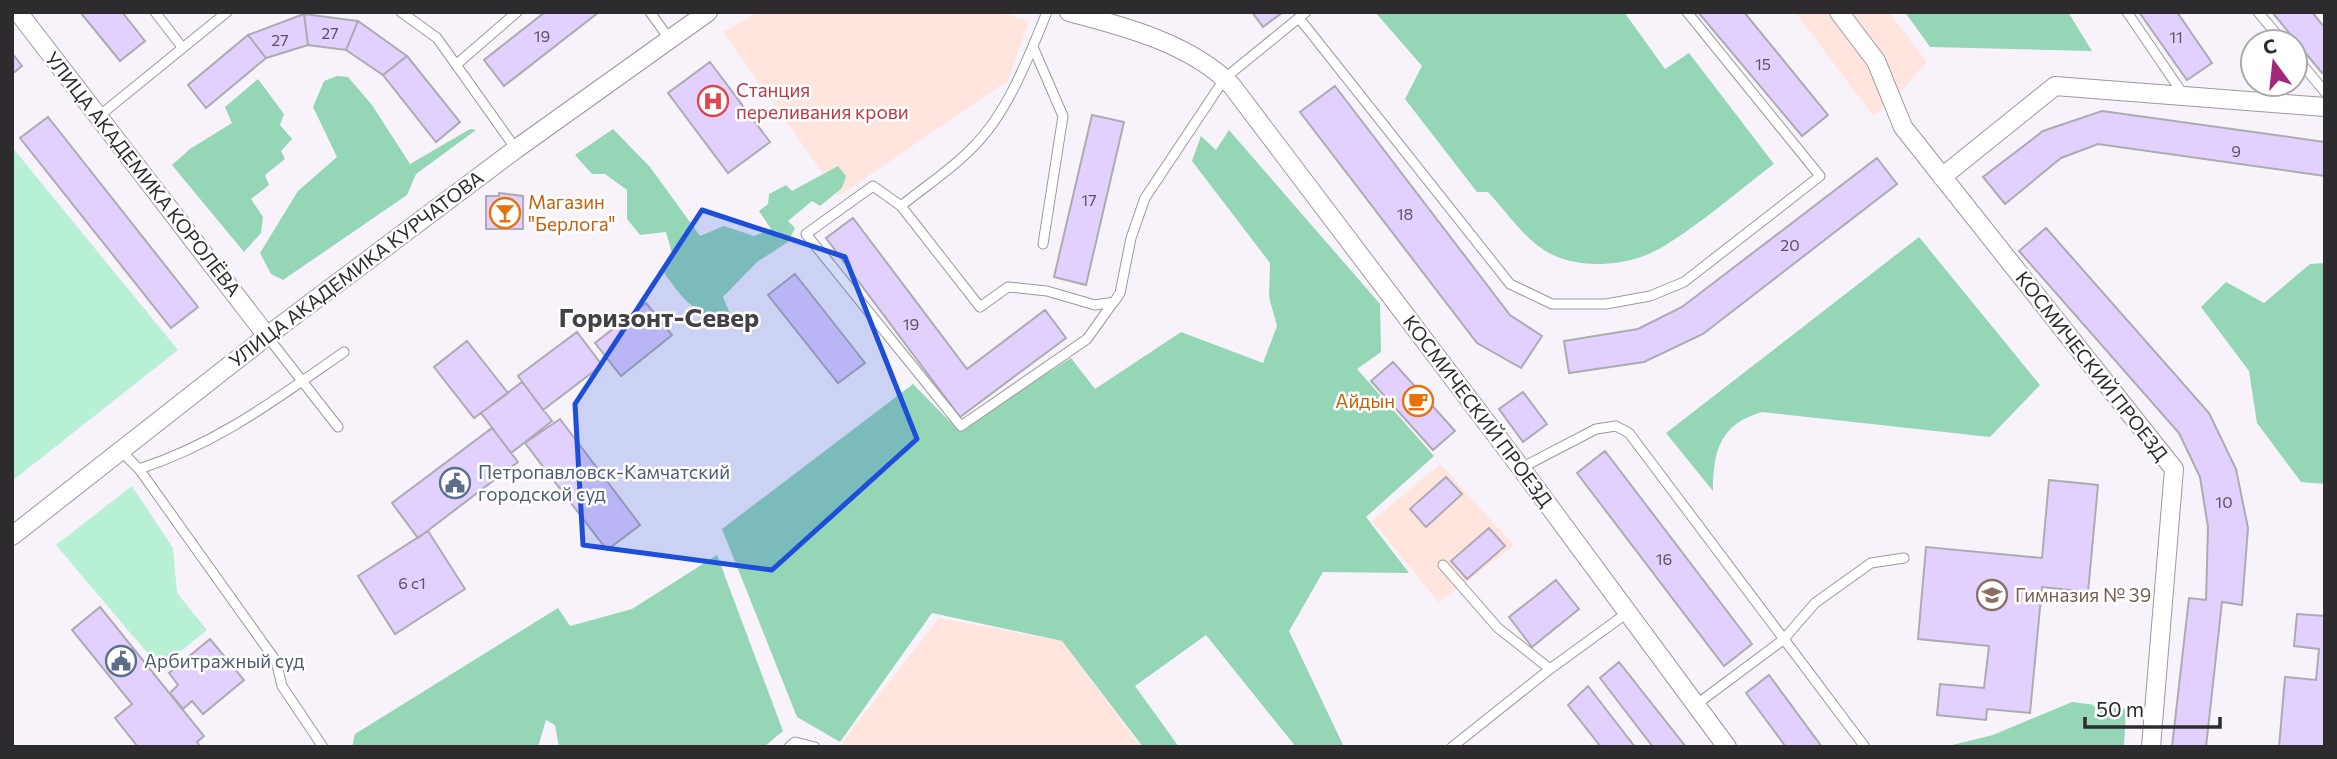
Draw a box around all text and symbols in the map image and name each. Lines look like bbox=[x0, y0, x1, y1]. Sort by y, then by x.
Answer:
house number: 27 bbox=[321, 23, 339, 42]
house number: 19 bbox=[534, 26, 550, 45]
house number: 11 bbox=[2169, 27, 2183, 46]
north arrow bbox=[2239, 28, 2309, 98]
house number: 27 bbox=[271, 30, 289, 49]
text: С bbox=[2260, 33, 2279, 59]
street label: УЛИЦА АКАДЕМИКА КОРОЛЁВА bbox=[41, 47, 246, 300]
house number: 15 bbox=[1755, 54, 1771, 73]
place label: Станция переливания крови bbox=[736, 78, 909, 123]
hospital icon: Станция переливания крови bbox=[696, 84, 730, 118]
house number: 9 bbox=[2231, 141, 2241, 160]
street label: УЛИЦА АКАДЕМИКА КУРЧАТОВА bbox=[224, 165, 487, 372]
place label: Магазин "Берлога" bbox=[528, 190, 616, 235]
house number: 17 bbox=[1081, 190, 1097, 209]
bar icon: Магазин "Берлога" bbox=[488, 196, 522, 230]
house number: 18 bbox=[1397, 204, 1413, 223]
house number: 20 bbox=[1780, 235, 1800, 254]
street label: КОСМИЧЕСКИЙ ПРОЕЗД bbox=[2011, 266, 2174, 465]
district label: Горизонт-Север bbox=[559, 301, 759, 332]
street label: КОСМИЧЕСКИЙ ПРОЕЗД bbox=[1399, 310, 1558, 511]
house number: 19 bbox=[903, 314, 919, 333]
cafe icon: Айдын bbox=[1401, 384, 1435, 418]
place label: Айдын bbox=[1335, 389, 1395, 412]
place label: Петропавловск-Камчатский городской суд bbox=[478, 460, 730, 505]
public building icon: Петропавловск-Камчатский городской суд bbox=[438, 466, 472, 500]
house number: 10 bbox=[2215, 492, 2233, 511]
house number: 16 bbox=[1656, 549, 1672, 568]
house number: 6 с1 bbox=[398, 573, 426, 592]
school or university icon: Гимназия № 39 bbox=[1975, 578, 2009, 612]
place label: Гимназия № 39 bbox=[2015, 583, 2151, 606]
public building icon: Арбитражный суд bbox=[104, 644, 138, 678]
place label: Арбитражный суд bbox=[144, 649, 304, 672]
scale bar bbox=[2085, 686, 2220, 730]
text: 50 m bbox=[2096, 696, 2144, 721]

